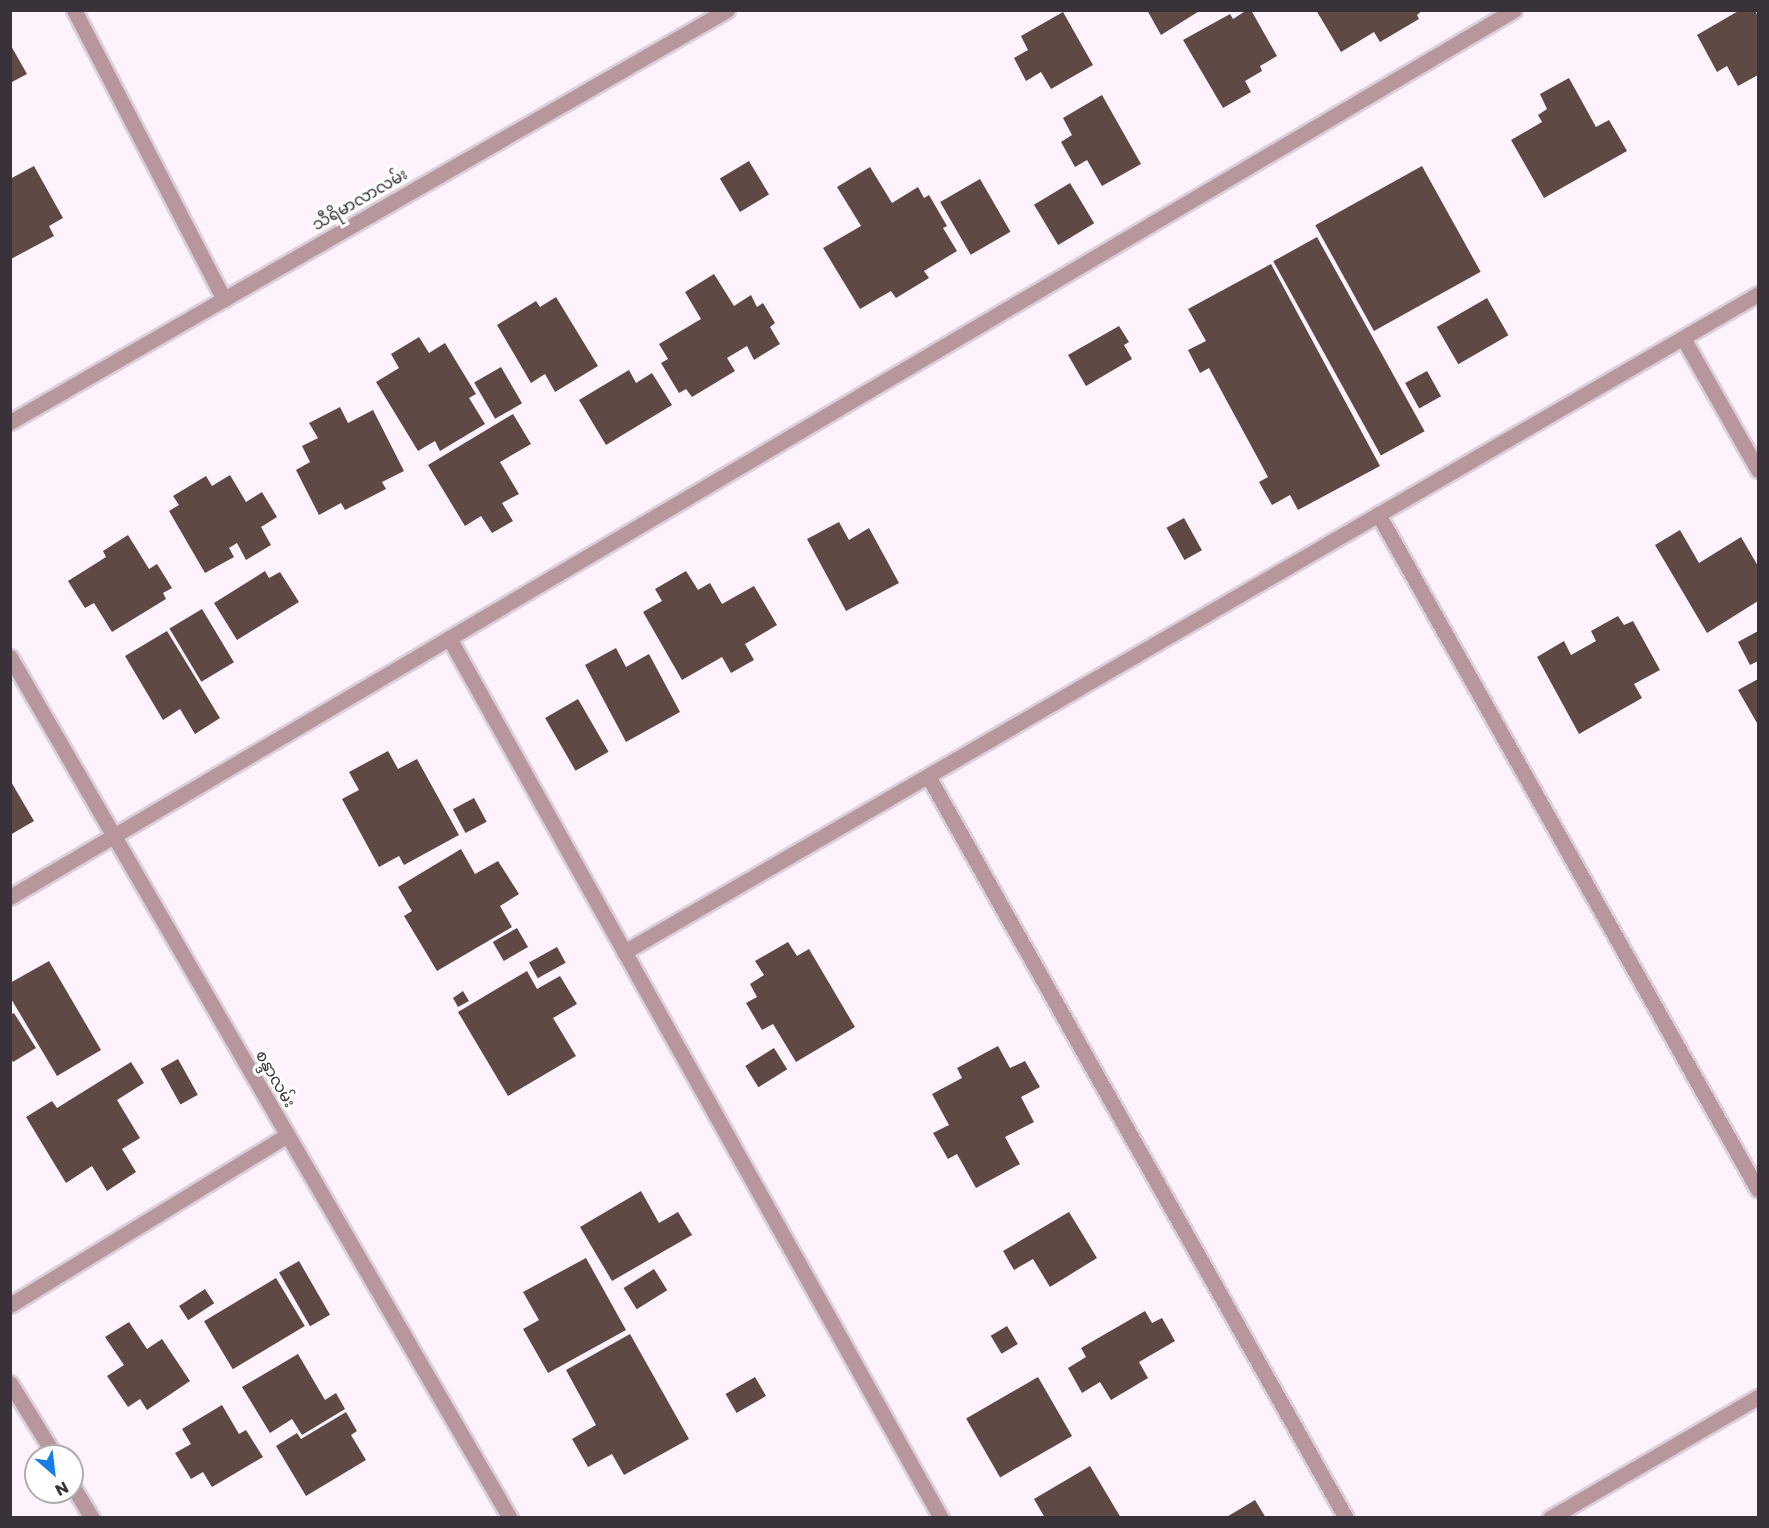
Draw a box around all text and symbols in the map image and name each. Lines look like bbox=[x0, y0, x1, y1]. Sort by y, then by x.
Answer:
street label: သီရိမာလာလမ်း bbox=[309, 165, 411, 235]
street label: စန္ဒာလမ်း bbox=[251, 1047, 299, 1111]
north arrow bbox=[24, 1444, 84, 1504]
text: N bbox=[51, 1476, 72, 1502]

